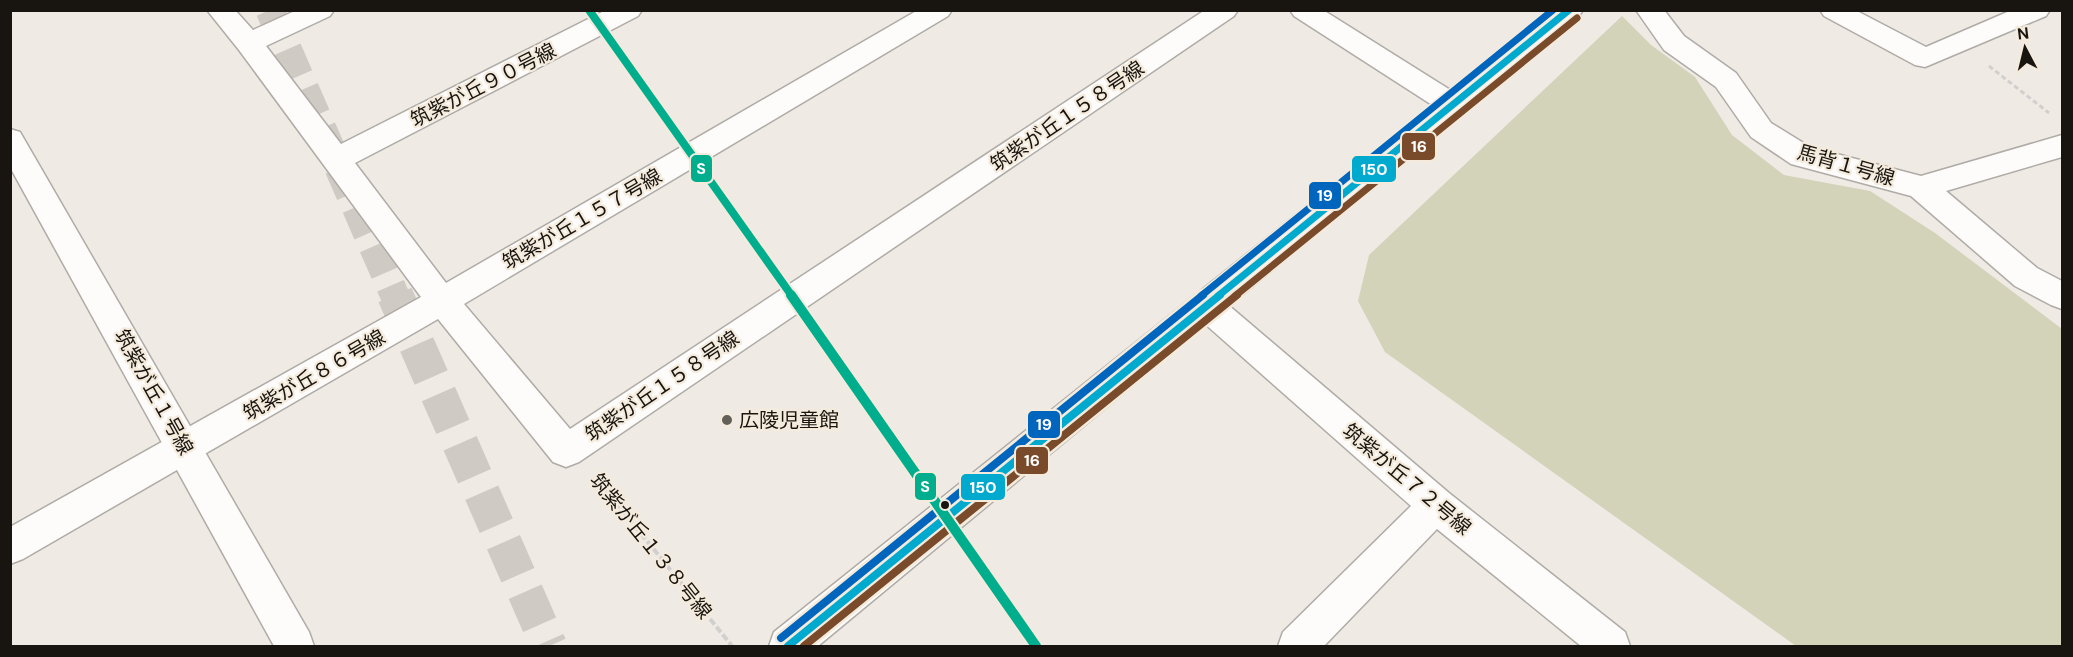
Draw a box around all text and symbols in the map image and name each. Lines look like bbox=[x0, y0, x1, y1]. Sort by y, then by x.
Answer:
north arrow bbox=[1995, 18, 2055, 78]
text: N bbox=[2016, 22, 2030, 45]
street label: 筑紫が丘９０号線 bbox=[406, 37, 560, 133]
street label: 筑紫が丘１５８号線 bbox=[985, 55, 1149, 177]
line badge: 16 bbox=[1401, 132, 1436, 161]
text: 16 bbox=[1411, 136, 1427, 157]
street label: 馬背１号線 bbox=[1794, 139, 1898, 191]
line badge: S bbox=[690, 154, 713, 183]
line badge: 150 bbox=[1351, 155, 1397, 183]
text: S bbox=[696, 158, 706, 179]
text: 150 bbox=[1360, 159, 1388, 180]
street label: 筑紫が丘１５７号線 bbox=[498, 163, 666, 275]
line badge: 19 bbox=[1308, 181, 1342, 210]
text: 19 bbox=[1317, 185, 1333, 206]
street label: 筑紫が丘１号線 bbox=[109, 324, 199, 460]
street label: 筑紫が丘８６号線 bbox=[238, 324, 390, 426]
street label: 筑紫が丘１５８号線 bbox=[580, 325, 744, 447]
place label: 広陵児童館 bbox=[739, 407, 839, 433]
line badge: 19 bbox=[1027, 410, 1061, 439]
marker: 広陵児童館 bbox=[720, 413, 734, 427]
text: 19 bbox=[1036, 414, 1052, 435]
street label: 筑紫が丘７２号線 bbox=[1337, 418, 1477, 540]
line badge: 16 bbox=[1015, 446, 1049, 475]
text: 16 bbox=[1024, 450, 1040, 471]
street label: 筑紫が丘１３８号線 bbox=[584, 468, 718, 624]
line badge: S bbox=[914, 472, 937, 501]
line badge: 150 bbox=[960, 473, 1006, 501]
text: S bbox=[920, 476, 930, 497]
text: 150 bbox=[969, 477, 997, 498]
unlabelled marker bbox=[939, 499, 951, 511]

